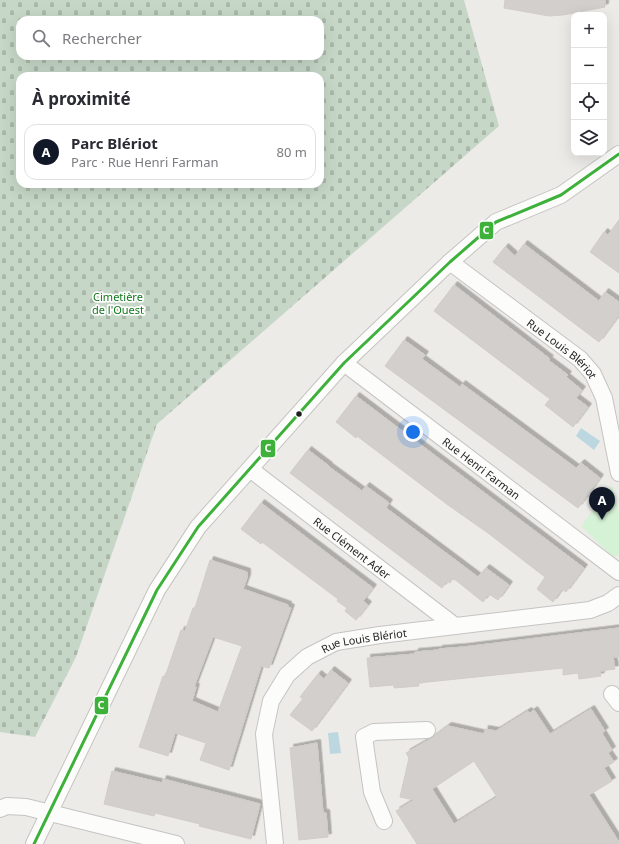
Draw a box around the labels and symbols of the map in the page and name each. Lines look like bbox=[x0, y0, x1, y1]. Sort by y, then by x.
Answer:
line badge: C bbox=[479, 221, 494, 240]
text: C bbox=[482, 222, 490, 237]
park label: Cimetière de l'Ouest bbox=[92, 289, 144, 317]
street label: Rue Louis Blériot bbox=[524, 315, 601, 380]
unlabelled marker bbox=[294, 409, 304, 419]
your location bbox=[403, 422, 423, 442]
street label: Rue Henri Farman bbox=[440, 433, 524, 502]
line badge: C bbox=[260, 439, 276, 458]
text: C bbox=[264, 440, 272, 455]
pin: A bbox=[589, 487, 615, 520]
street label: Rue Clément Ader bbox=[311, 513, 394, 582]
street label: Rue Louis Blériot bbox=[318, 624, 407, 656]
line badge: C bbox=[94, 696, 109, 715]
text: C bbox=[97, 697, 105, 712]

